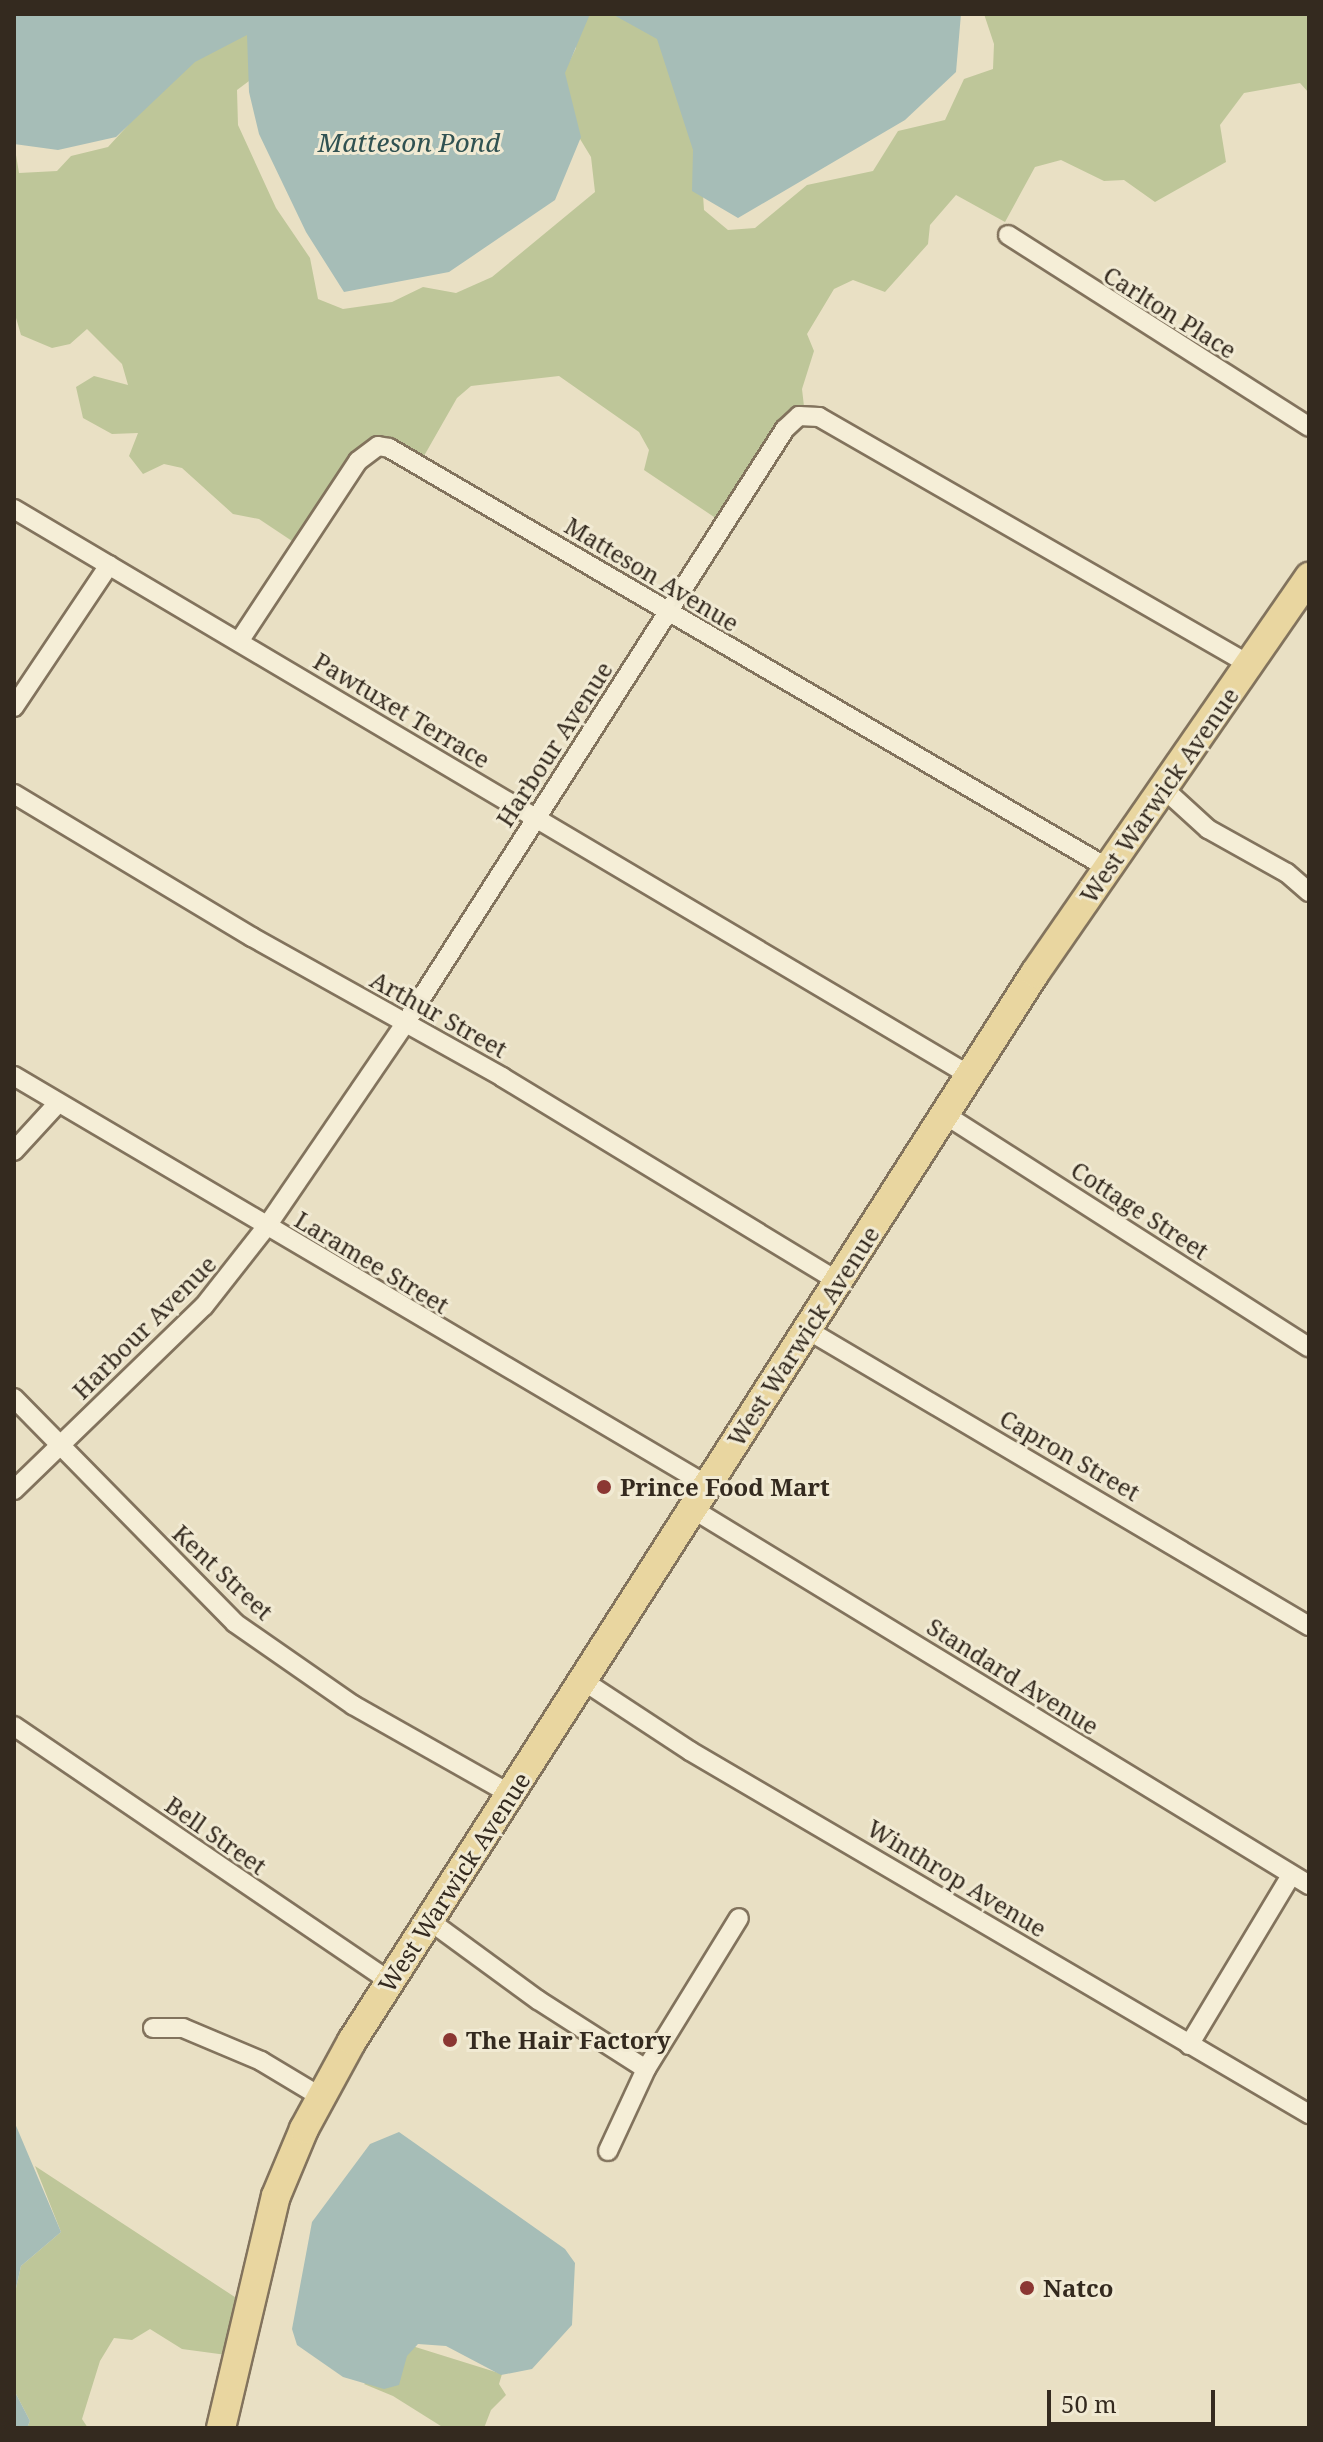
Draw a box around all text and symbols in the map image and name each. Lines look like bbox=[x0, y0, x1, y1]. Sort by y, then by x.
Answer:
water label: Matteson Pond bbox=[318, 127, 500, 159]
street label: Carlton Place bbox=[1098, 260, 1242, 364]
street label: Matteson Avenue bbox=[560, 511, 744, 637]
street label: Pawtuxet Terrace bbox=[309, 646, 495, 774]
street label: Harbour Avenue bbox=[490, 656, 618, 832]
street label: West Warwick Avenue bbox=[1074, 682, 1244, 908]
street label: Arthur Street bbox=[366, 965, 512, 1063]
street label: Cottage Street bbox=[1066, 1155, 1214, 1265]
street label: Laramee Street bbox=[290, 1205, 454, 1319]
street label: West Warwick Avenue bbox=[721, 1221, 885, 1451]
street label: Harbour Avenue bbox=[66, 1249, 222, 1405]
street label: Capron Street bbox=[995, 1403, 1145, 1507]
place label: Prince Food Mart bbox=[620, 1473, 830, 1501]
marker: Prince Food Mart bbox=[595, 1478, 613, 1496]
street label: Kent Street bbox=[167, 1518, 279, 1626]
street label: Standard Avenue bbox=[922, 1612, 1104, 1740]
street label: West Warwick Avenue bbox=[372, 1767, 536, 1997]
street label: Bell Street bbox=[160, 1790, 272, 1880]
street label: Winthrop Avenue bbox=[862, 1813, 1052, 1943]
place label: The Hair Factory bbox=[466, 2026, 671, 2054]
marker: The Hair Factory bbox=[441, 2031, 459, 2049]
place label: Natco bbox=[1043, 2274, 1113, 2302]
marker: Natco bbox=[1018, 2279, 1036, 2297]
scale bar bbox=[1051, 2374, 1219, 2424]
text: 50 m bbox=[1061, 2387, 1117, 2420]

